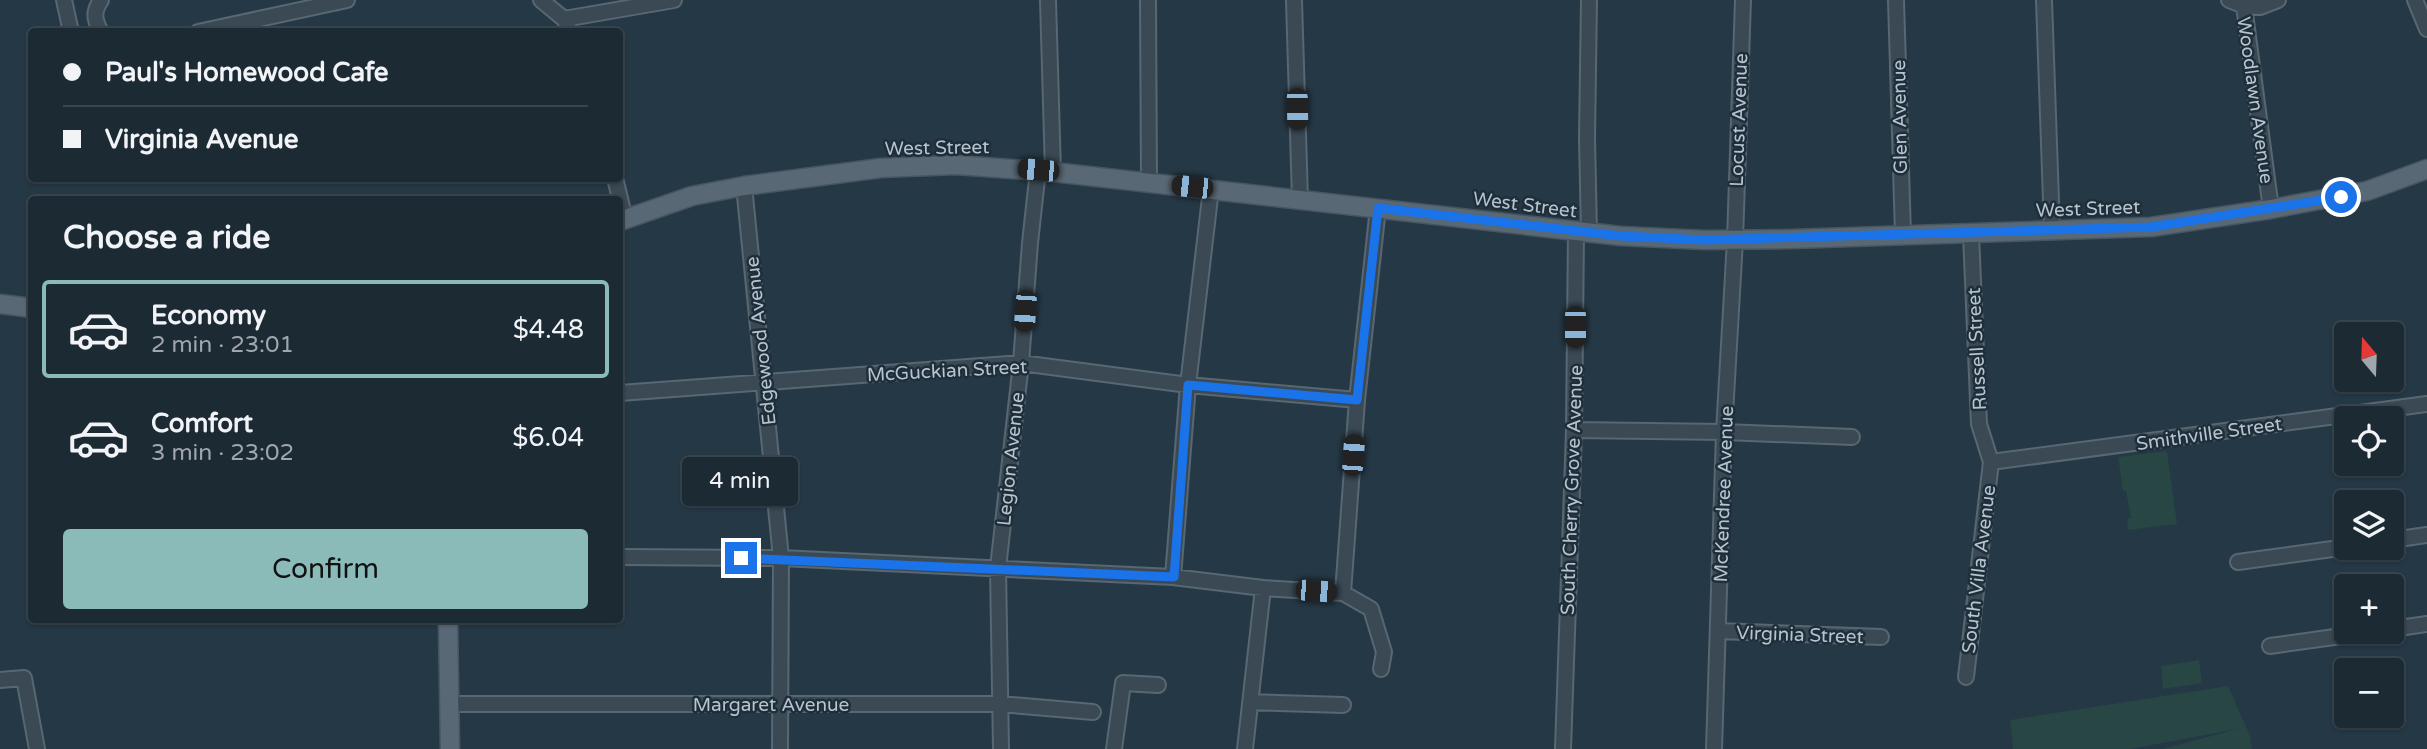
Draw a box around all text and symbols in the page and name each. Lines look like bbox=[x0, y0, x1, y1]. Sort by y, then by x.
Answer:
street label: Woodlawn Avenue bbox=[2232, 15, 2278, 185]
street label: Locust Avenue bbox=[1726, 53, 1752, 187]
text: Paul's Homewood Cafe bbox=[105, 57, 389, 88]
street label: Glen Avenue bbox=[1888, 60, 1912, 174]
car bbox=[1287, 88, 1308, 130]
text: Virginia Avenue bbox=[105, 124, 298, 155]
street label: West Street bbox=[885, 136, 990, 160]
car bbox=[1017, 158, 1060, 182]
car bbox=[1171, 174, 1214, 200]
route start bbox=[2325, 181, 2357, 213]
street label: West Street bbox=[1472, 188, 1578, 222]
street label: West Street bbox=[2035, 196, 2141, 222]
text: Choose a ride bbox=[63, 219, 270, 257]
street label: Edgewood Avenue bbox=[741, 255, 781, 426]
street label: Russell Street bbox=[1963, 287, 1991, 411]
car bbox=[1014, 289, 1037, 333]
icon: car bbox=[67, 298, 130, 361]
text: Economy bbox=[151, 300, 266, 331]
car bbox=[1565, 306, 1586, 348]
text: $4.48 bbox=[513, 314, 584, 345]
north arrow bbox=[2334, 322, 2404, 392]
map controls bbox=[2334, 322, 2404, 728]
text: 2 min · 23:01 bbox=[151, 331, 294, 359]
street label: McGuckian Street bbox=[866, 356, 1028, 386]
street label: South Cherry Grove Avenue bbox=[1557, 365, 1587, 615]
street label: Legion Avenue bbox=[993, 391, 1029, 527]
street label: McKendree Avenue bbox=[1710, 405, 1738, 583]
icon: car bbox=[67, 406, 130, 469]
button: locate bbox=[2334, 406, 2404, 476]
text: Comfort bbox=[151, 408, 253, 439]
street label: Smithville Street bbox=[2135, 413, 2283, 455]
text: $6.04 bbox=[512, 422, 584, 453]
car bbox=[1342, 433, 1365, 477]
text: 3 min · 23:02 bbox=[151, 439, 294, 467]
callout: 4 min bbox=[683, 456, 799, 505]
text: 4 min bbox=[709, 467, 771, 495]
street label: South Villa Avenue bbox=[1958, 484, 2000, 655]
button: layers bbox=[2334, 490, 2404, 560]
button: Confirm bbox=[63, 529, 588, 609]
route end bbox=[725, 542, 757, 574]
button: + bbox=[2334, 574, 2404, 644]
car bbox=[1295, 579, 1338, 603]
street label: Virginia Street bbox=[1736, 622, 1864, 648]
button: − bbox=[2334, 658, 2404, 728]
street label: Margaret Avenue bbox=[693, 694, 849, 716]

